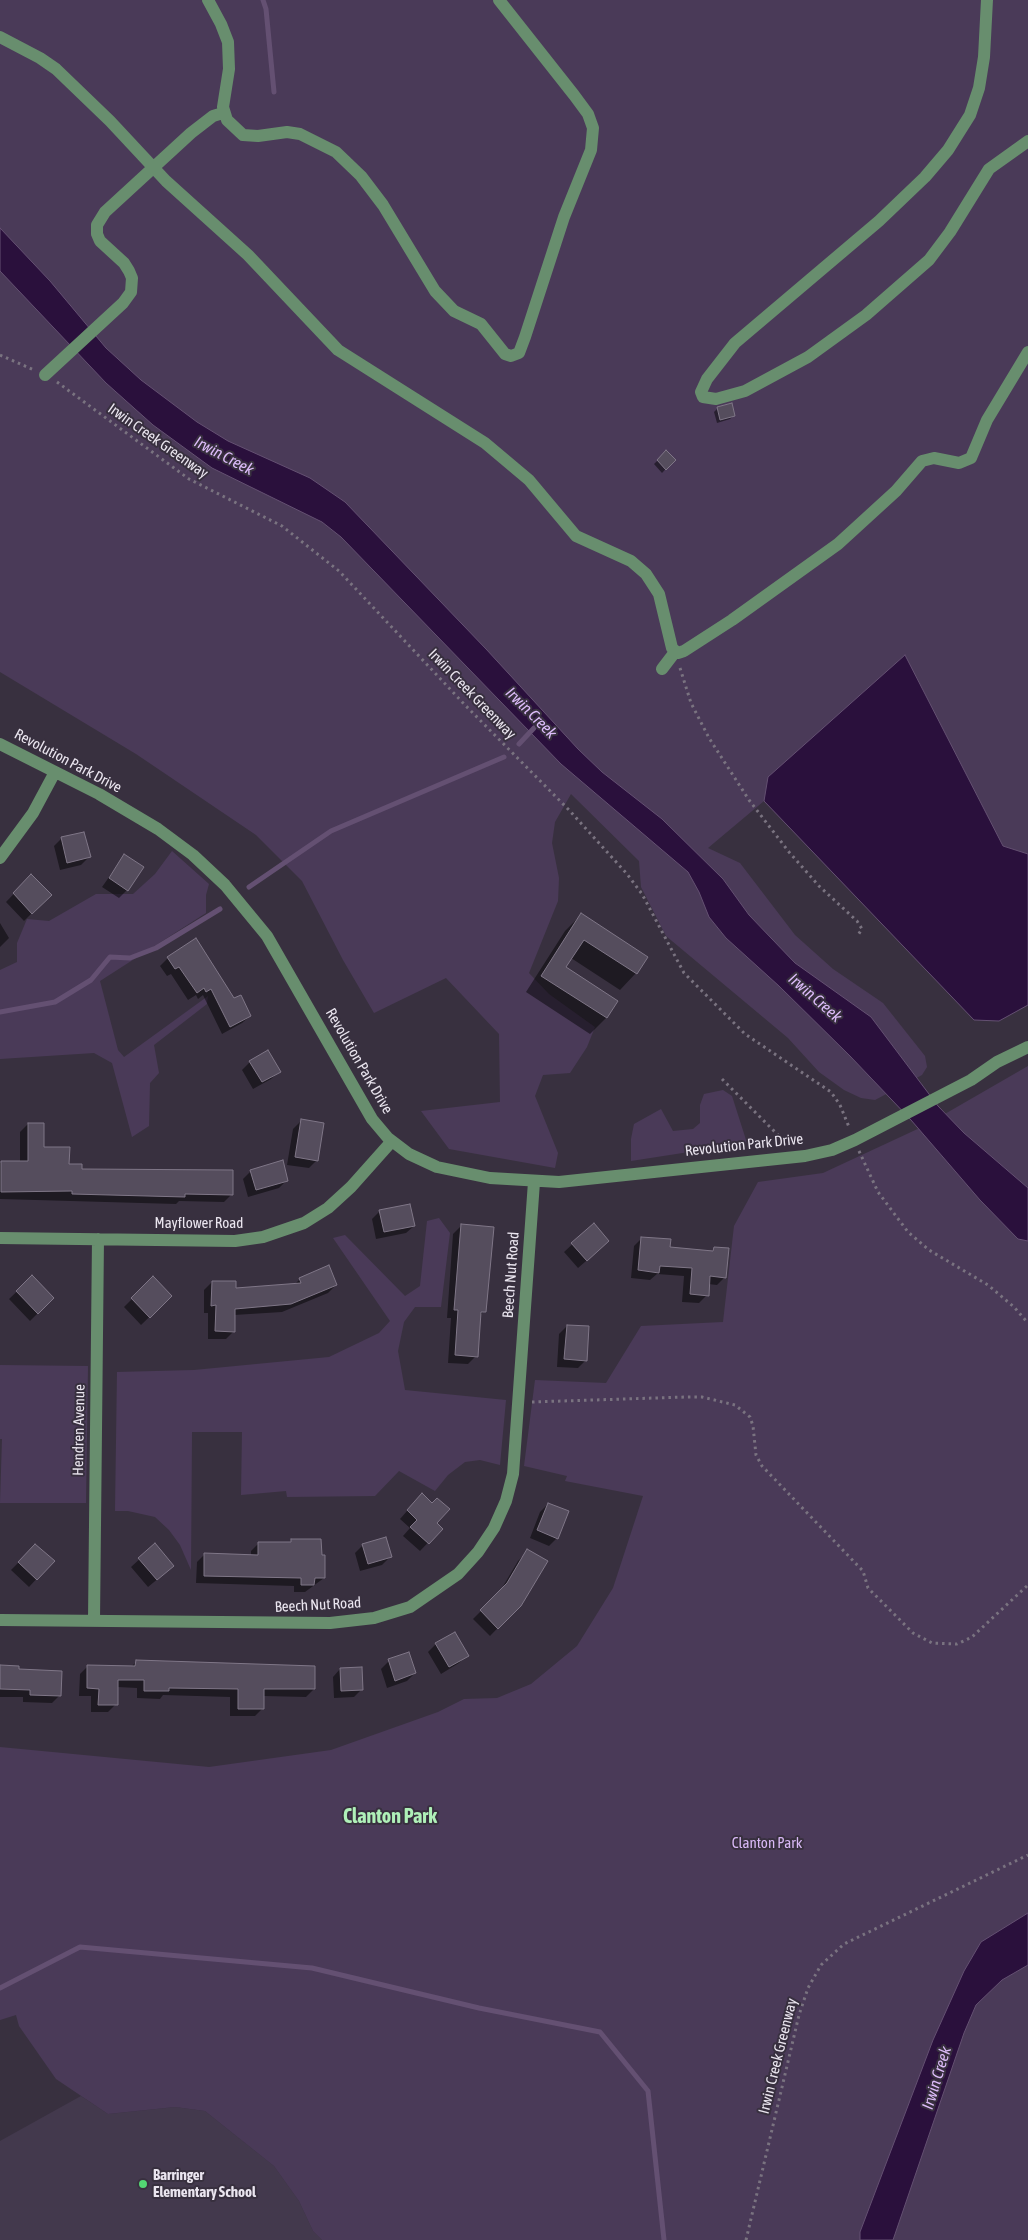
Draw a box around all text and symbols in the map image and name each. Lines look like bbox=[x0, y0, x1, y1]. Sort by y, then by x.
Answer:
street label: Irwin Creek Greenway bbox=[104, 400, 212, 482]
water label: Irwin Creek bbox=[191, 432, 257, 480]
street label: Irwin Creek Greenway bbox=[424, 645, 520, 743]
water label: Irwin Creek bbox=[501, 683, 561, 743]
street label: Revolution Park Drive bbox=[11, 725, 125, 797]
water label: Irwin Creek bbox=[784, 970, 846, 1026]
street label: Revolution Park Drive bbox=[321, 1005, 397, 1117]
street label: Revolution Park Drive bbox=[684, 1130, 804, 1160]
street label: Mayflower Road bbox=[155, 1214, 243, 1232]
street label: Beech Nut Road bbox=[499, 1231, 523, 1319]
street label: Hendren Avenue bbox=[69, 1384, 89, 1476]
street label: Beech Nut Road bbox=[274, 1594, 362, 1616]
district label: Clanton Park bbox=[343, 1805, 437, 1829]
park label: Clanton Park bbox=[732, 1834, 802, 1852]
street label: Irwin Creek Greenway bbox=[755, 1996, 801, 2116]
water label: Irwin Creek bbox=[918, 2044, 956, 2112]
place label: Barringer Elementary School bbox=[153, 2166, 256, 2201]
marker: Barringer Elementary School bbox=[137, 2178, 149, 2190]

